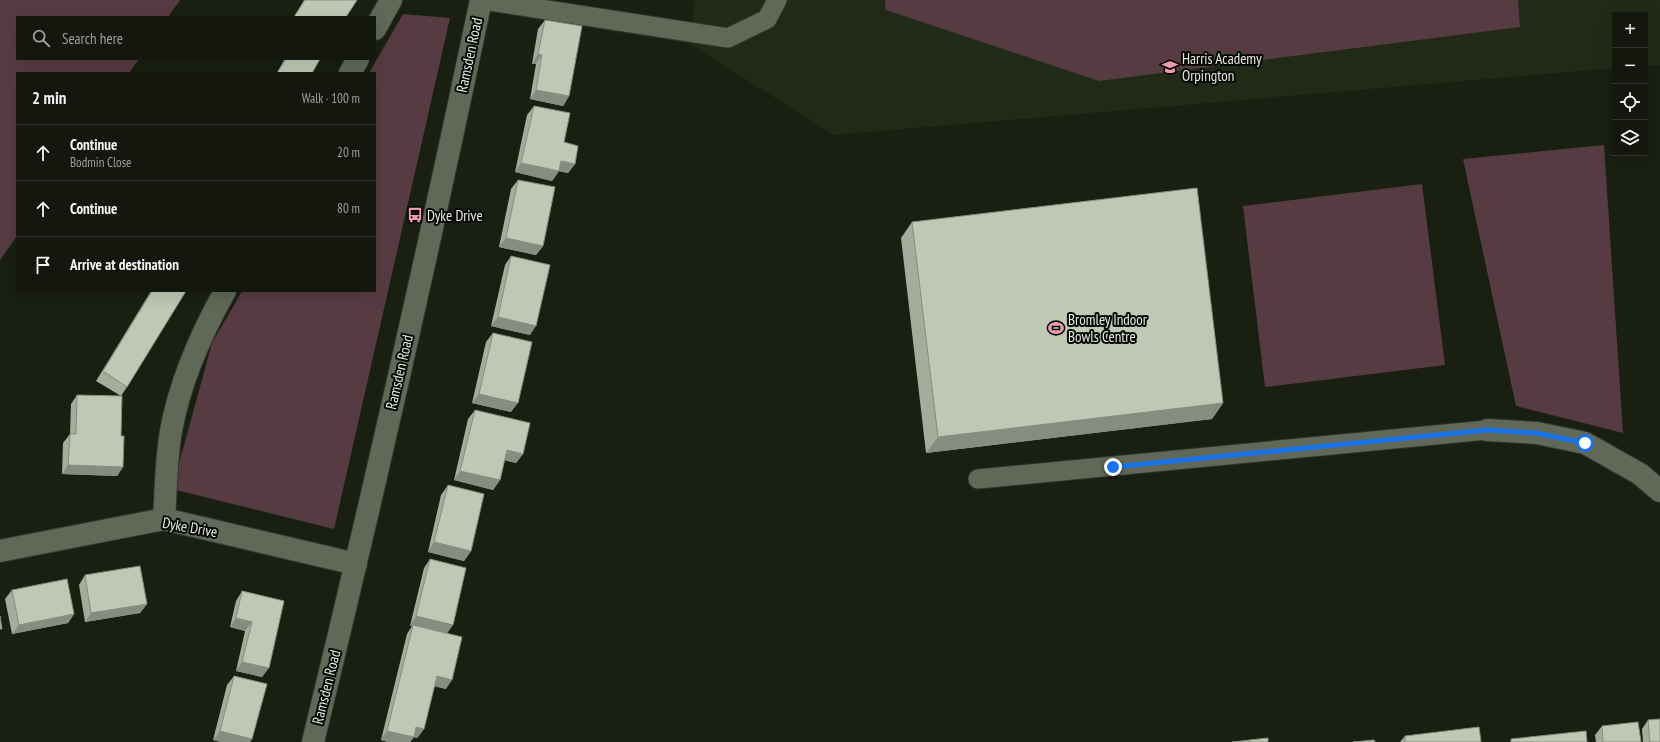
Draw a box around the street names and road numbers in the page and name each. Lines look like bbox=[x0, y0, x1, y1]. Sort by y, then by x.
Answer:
street label: Ramsden Road bbox=[452, 16, 486, 94]
street label: Ramsden Road bbox=[381, 333, 417, 411]
street label: Dyke Drive bbox=[161, 513, 219, 541]
street label: Ramsden Road bbox=[308, 648, 344, 726]

